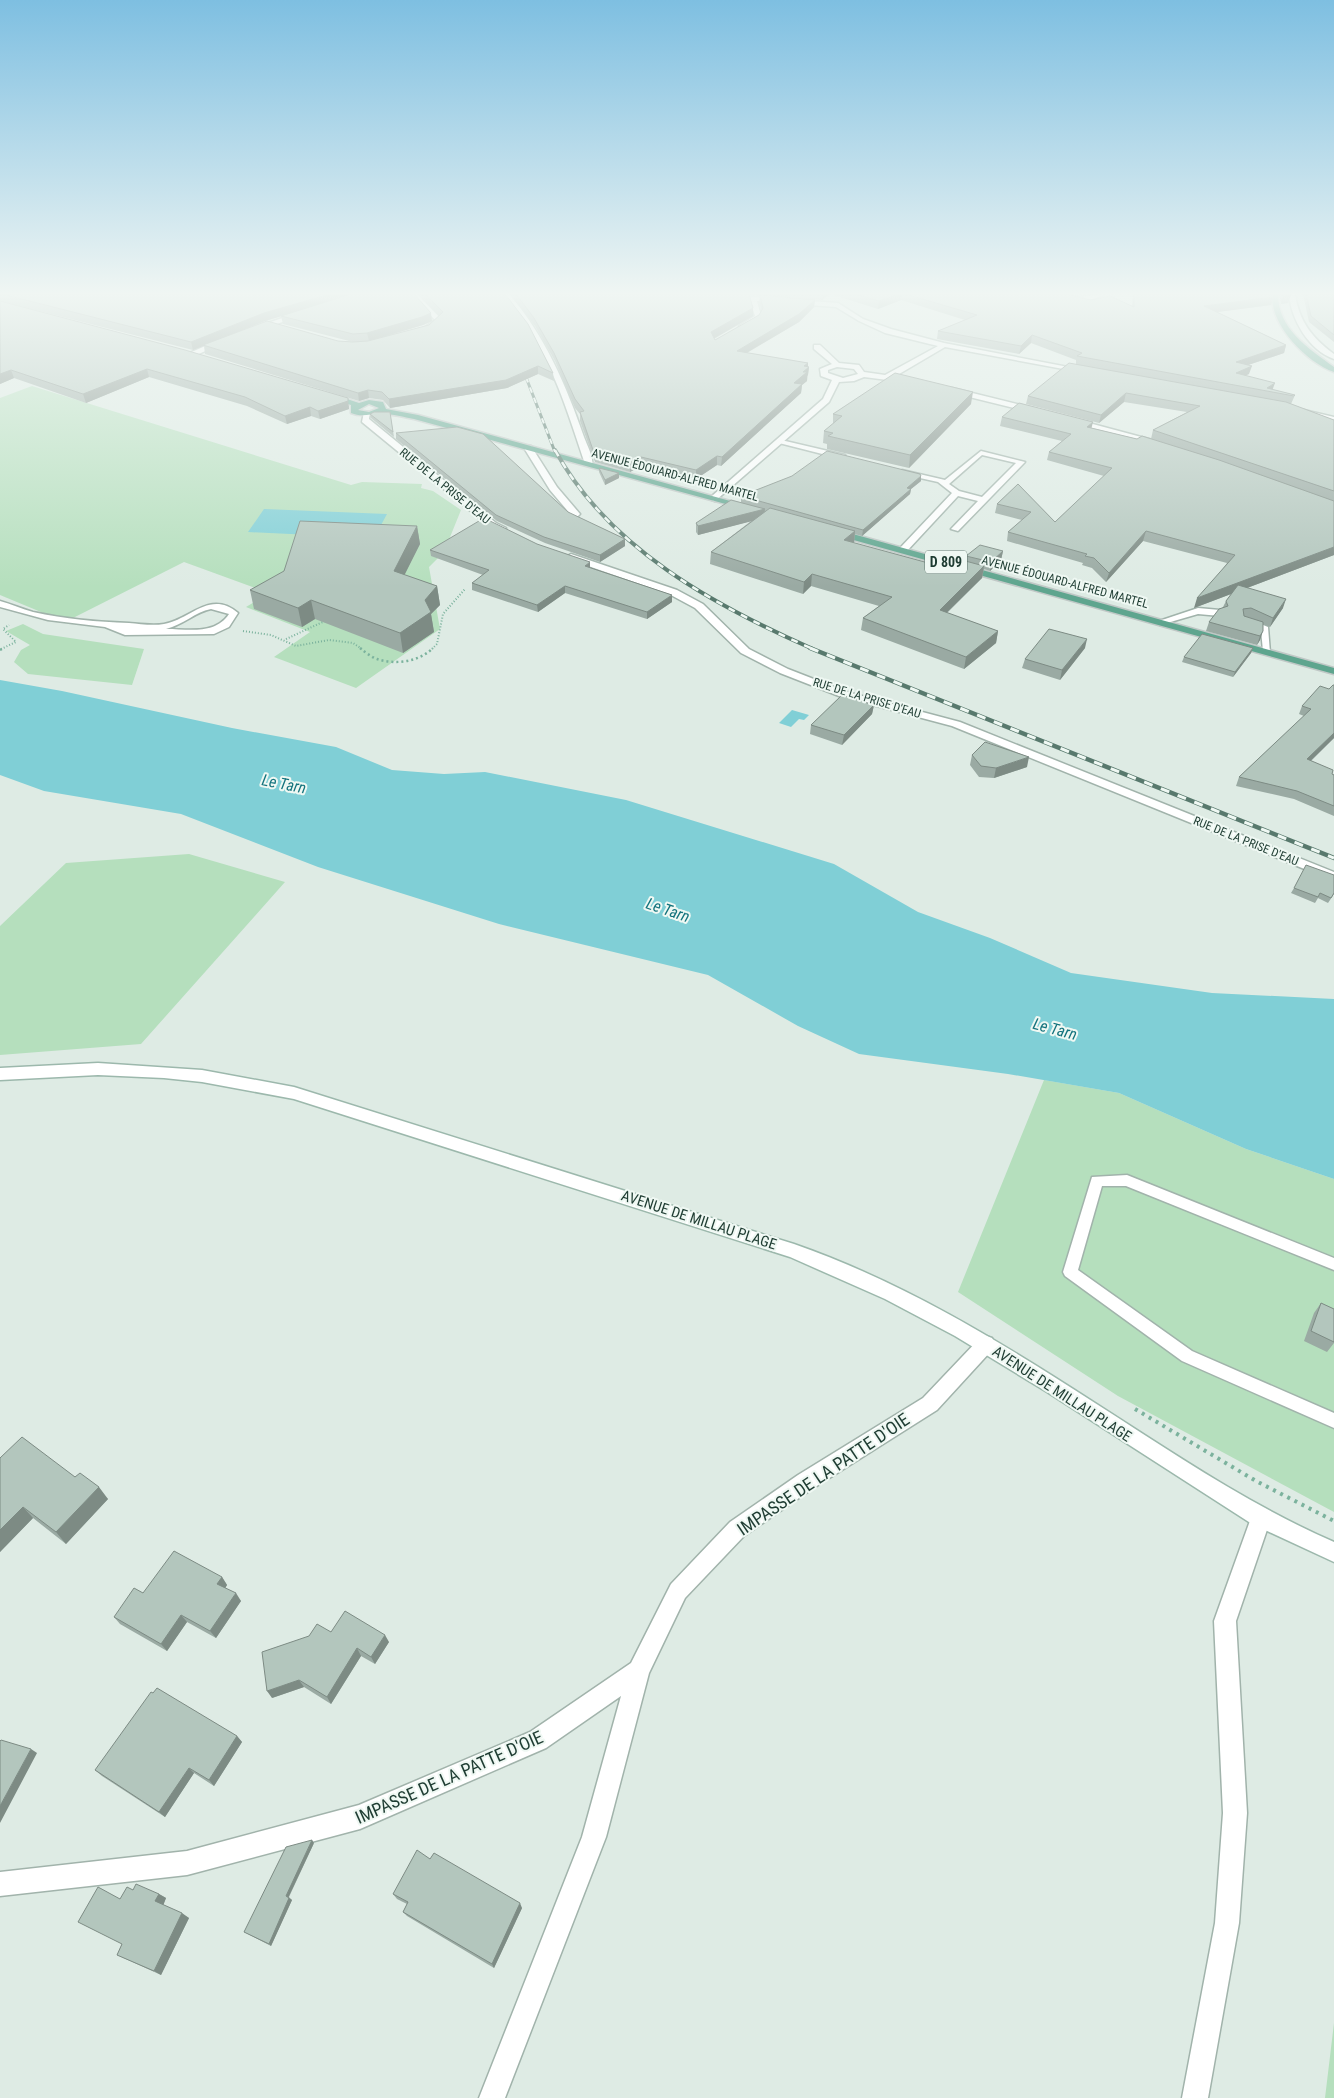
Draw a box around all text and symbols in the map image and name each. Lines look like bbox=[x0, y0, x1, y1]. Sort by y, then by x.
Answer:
street label: RUE DE LA PRISE D'EAU bbox=[397, 445, 493, 527]
street label: AVENUE ÉDOUARD-ALFRED MARTEL bbox=[590, 445, 760, 504]
road number: D 809 bbox=[925, 550, 967, 574]
street label: AVENUE ÉDOUARD-ALFRED MARTEL bbox=[980, 552, 1150, 611]
street label: RUE DE LA PRISE D'EAU bbox=[811, 675, 923, 721]
water label: Le Tarn bbox=[260, 770, 308, 798]
street label: RUE DE LA PRISE D'EAU bbox=[1191, 813, 1301, 869]
water label: Le Tarn bbox=[644, 894, 692, 926]
water label: Le Tarn bbox=[1031, 1014, 1079, 1044]
street label: AVENUE DE MILLAU PLAGE bbox=[619, 1186, 779, 1254]
street label: AVENUE DE MILLAU PLAGE bbox=[989, 1342, 1135, 1446]
street label: IMPASSE DE LA PATTE D'OIE bbox=[733, 1408, 913, 1540]
street label: IMPASSE DE LA PATTE D'OIE bbox=[352, 1726, 546, 1828]

